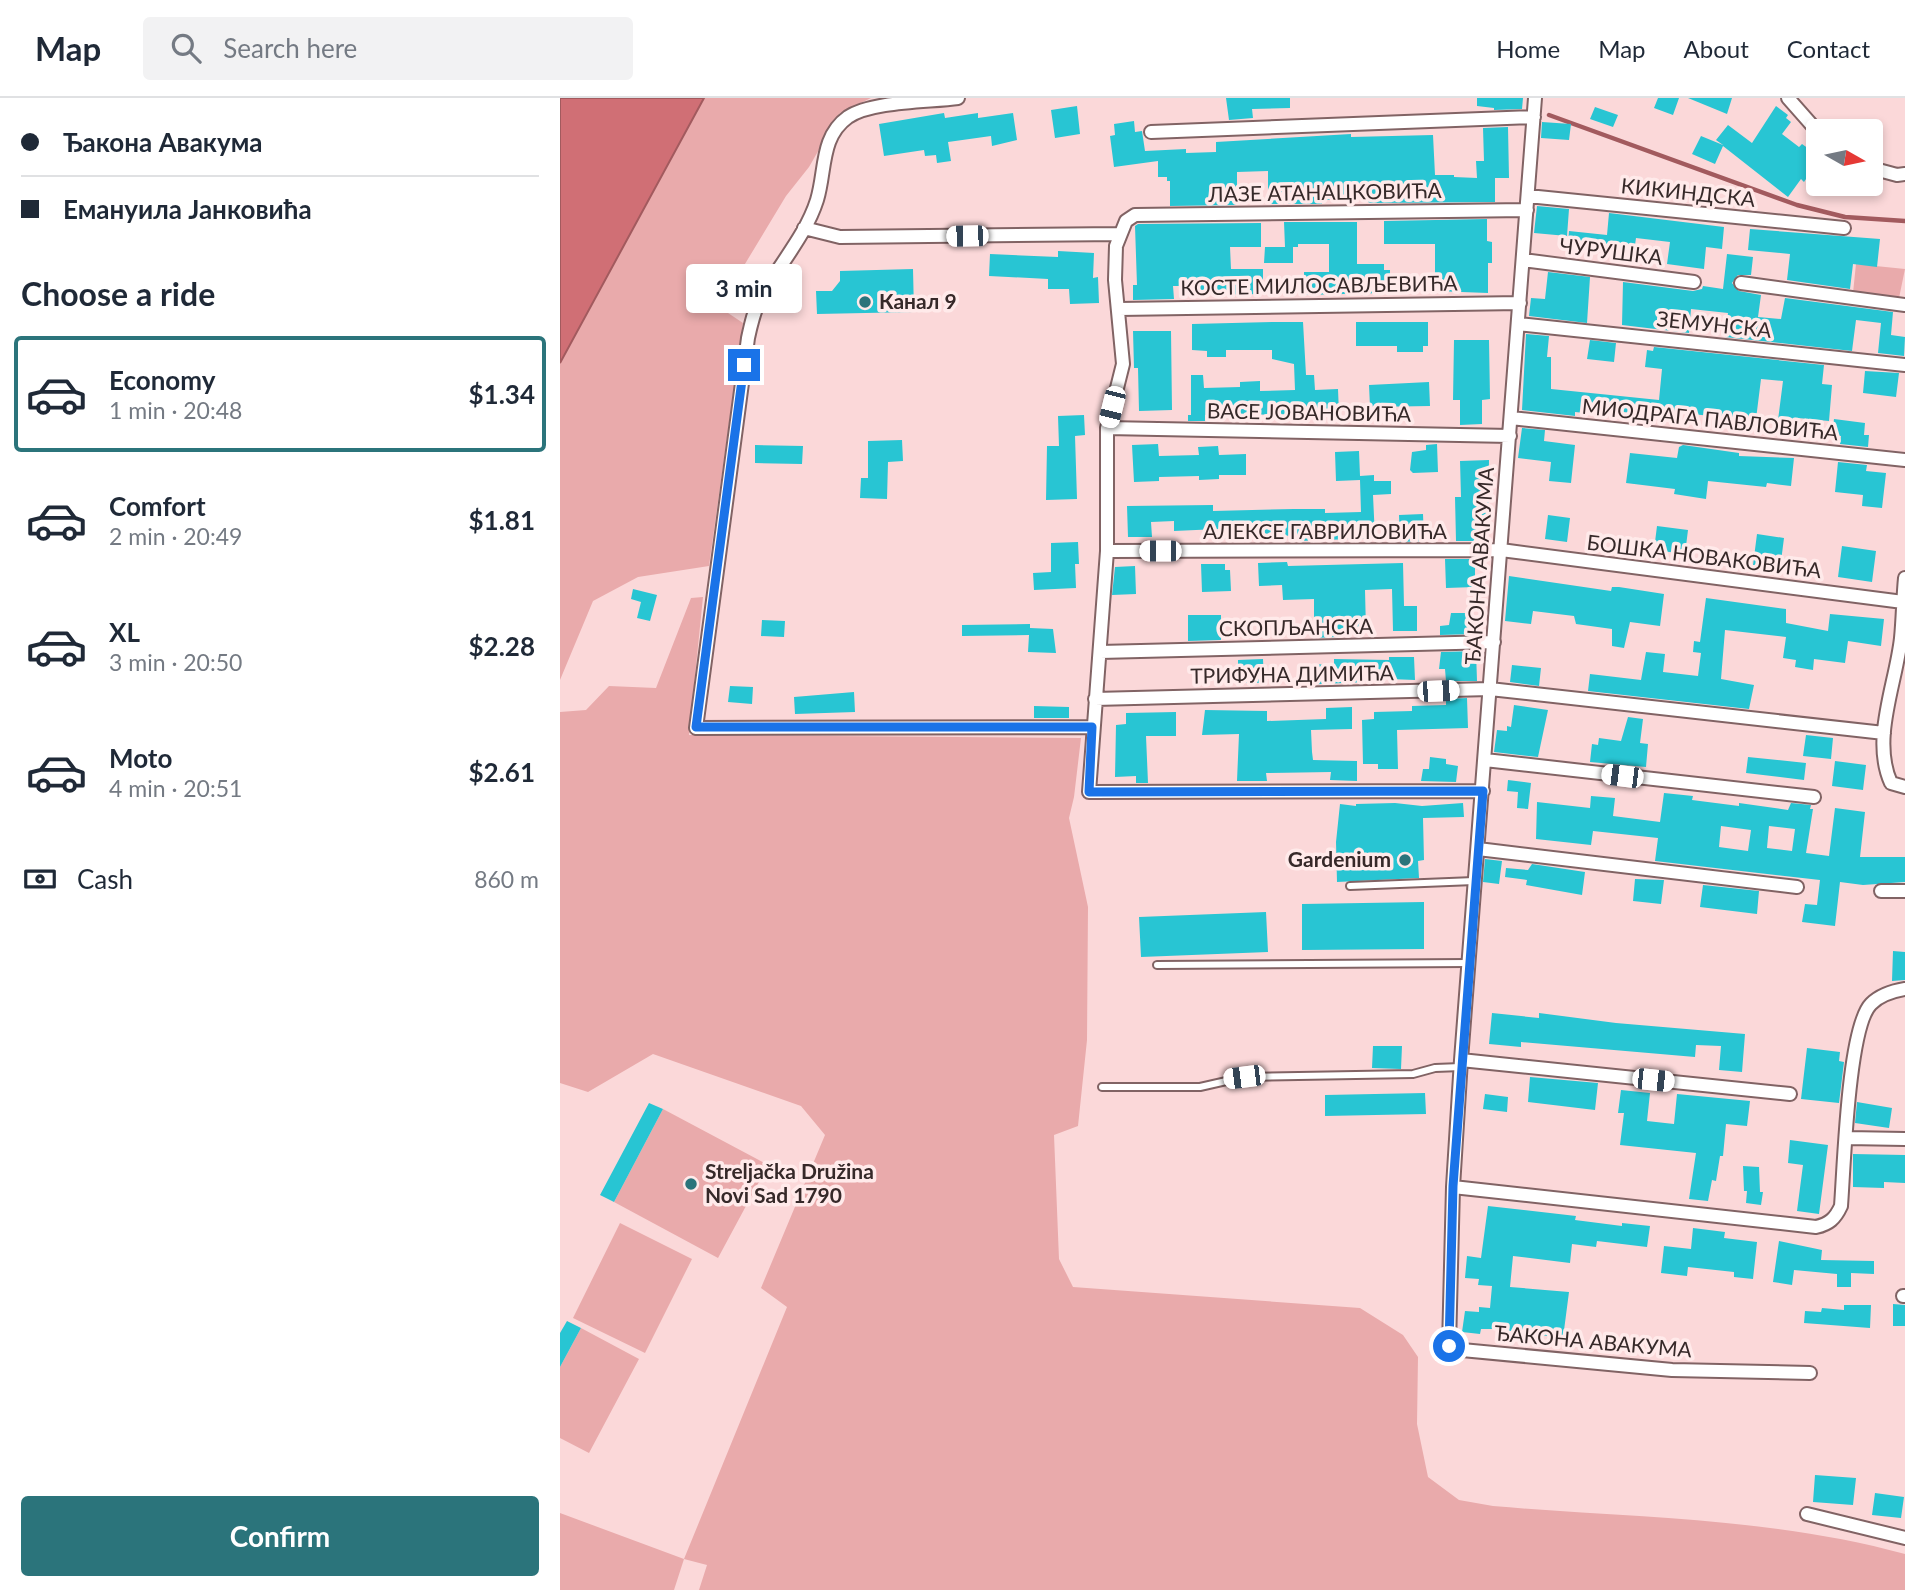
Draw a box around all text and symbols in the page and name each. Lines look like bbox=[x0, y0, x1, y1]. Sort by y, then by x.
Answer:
search box bbox=[143, 17, 633, 80]
text: Map bbox=[35, 28, 101, 68]
icon: search bbox=[167, 29, 205, 67]
text: Search here bbox=[223, 32, 357, 64]
text: Home bbox=[1496, 34, 1560, 63]
text: Map bbox=[1598, 34, 1646, 63]
text: About bbox=[1684, 34, 1749, 63]
text: Contact bbox=[1787, 34, 1870, 63]
north arrow bbox=[1806, 119, 1883, 196]
map controls bbox=[1806, 119, 1883, 196]
text: Ђакона Авакума bbox=[63, 126, 263, 158]
street label: КИКИНДСКА bbox=[1620, 172, 1757, 211]
street label: ЛАЗЕ АТАНАЦКОВИЋА bbox=[1207, 177, 1443, 206]
text: Емануила Јанковића bbox=[63, 193, 312, 225]
car bbox=[946, 225, 989, 247]
street label: ЧУРУШКА bbox=[1558, 232, 1665, 269]
callout: 3 min bbox=[686, 264, 802, 313]
street label: КОСТЕ МИЛОСАВЉЕВИЋА bbox=[1180, 270, 1459, 299]
text: Choose a ride bbox=[21, 274, 215, 313]
text: 3 min bbox=[715, 274, 773, 302]
place label: Канал 9 bbox=[879, 288, 957, 313]
marker: Канал 9 bbox=[857, 294, 873, 310]
street label: ЗЕМУНСКА bbox=[1656, 305, 1774, 342]
route end bbox=[728, 349, 760, 381]
icon: car bbox=[25, 363, 88, 426]
text: Economy bbox=[109, 364, 215, 396]
text: $1.34 bbox=[469, 378, 535, 410]
car bbox=[1097, 384, 1128, 430]
street label: МИОДРАГА ПАВЛОВИЋА bbox=[1581, 393, 1840, 444]
text: 1 min · 20:48 bbox=[109, 396, 242, 424]
street label: ВАСЕ ЈОВАНОВИЋА bbox=[1207, 397, 1412, 426]
street label: ЂАКОНА АВАКУМА bbox=[1459, 465, 1498, 666]
icon: car bbox=[25, 489, 88, 552]
text: Comfort bbox=[109, 490, 206, 522]
text: $1.81 bbox=[469, 504, 535, 536]
street label: АЛЕКСЕ ГАВРИЛОВИЋА bbox=[1203, 518, 1448, 543]
text: 2 min · 20:49 bbox=[109, 522, 242, 550]
street label: БОШКА НОВАКОВИЋА bbox=[1585, 529, 1824, 582]
car bbox=[1140, 541, 1182, 562]
street label: СКОПЉАНСКА bbox=[1219, 613, 1374, 640]
icon: car bbox=[25, 615, 88, 678]
text: XL bbox=[109, 616, 140, 648]
text: $2.28 bbox=[469, 630, 535, 662]
text: 3 min · 20:50 bbox=[109, 648, 242, 676]
street label: ТРИФУНА ДИМИЋА bbox=[1190, 659, 1395, 688]
car bbox=[1417, 680, 1460, 702]
icon: car bbox=[25, 741, 88, 804]
text: Moto bbox=[109, 742, 172, 774]
text: $2.61 bbox=[469, 756, 535, 788]
car bbox=[1600, 763, 1645, 789]
text: 4 min · 20:51 bbox=[109, 774, 242, 802]
place label: Gardenium bbox=[1288, 846, 1391, 871]
marker: Gardenium bbox=[1397, 852, 1413, 868]
icon: cash bbox=[21, 860, 59, 898]
text: Cash bbox=[77, 863, 133, 895]
text: 860 m bbox=[474, 865, 539, 893]
car bbox=[1222, 1064, 1267, 1090]
car bbox=[1632, 1067, 1675, 1093]
place label: Streljačka Družina Novi Sad 1790 bbox=[705, 1158, 874, 1207]
marker: Streljačka Družina Novi Sad 1790 bbox=[683, 1176, 699, 1192]
street label: ЂАКОНА АВАКУМА bbox=[1493, 1319, 1694, 1362]
route start bbox=[1433, 1330, 1465, 1362]
button: Confirm bbox=[21, 1496, 539, 1576]

